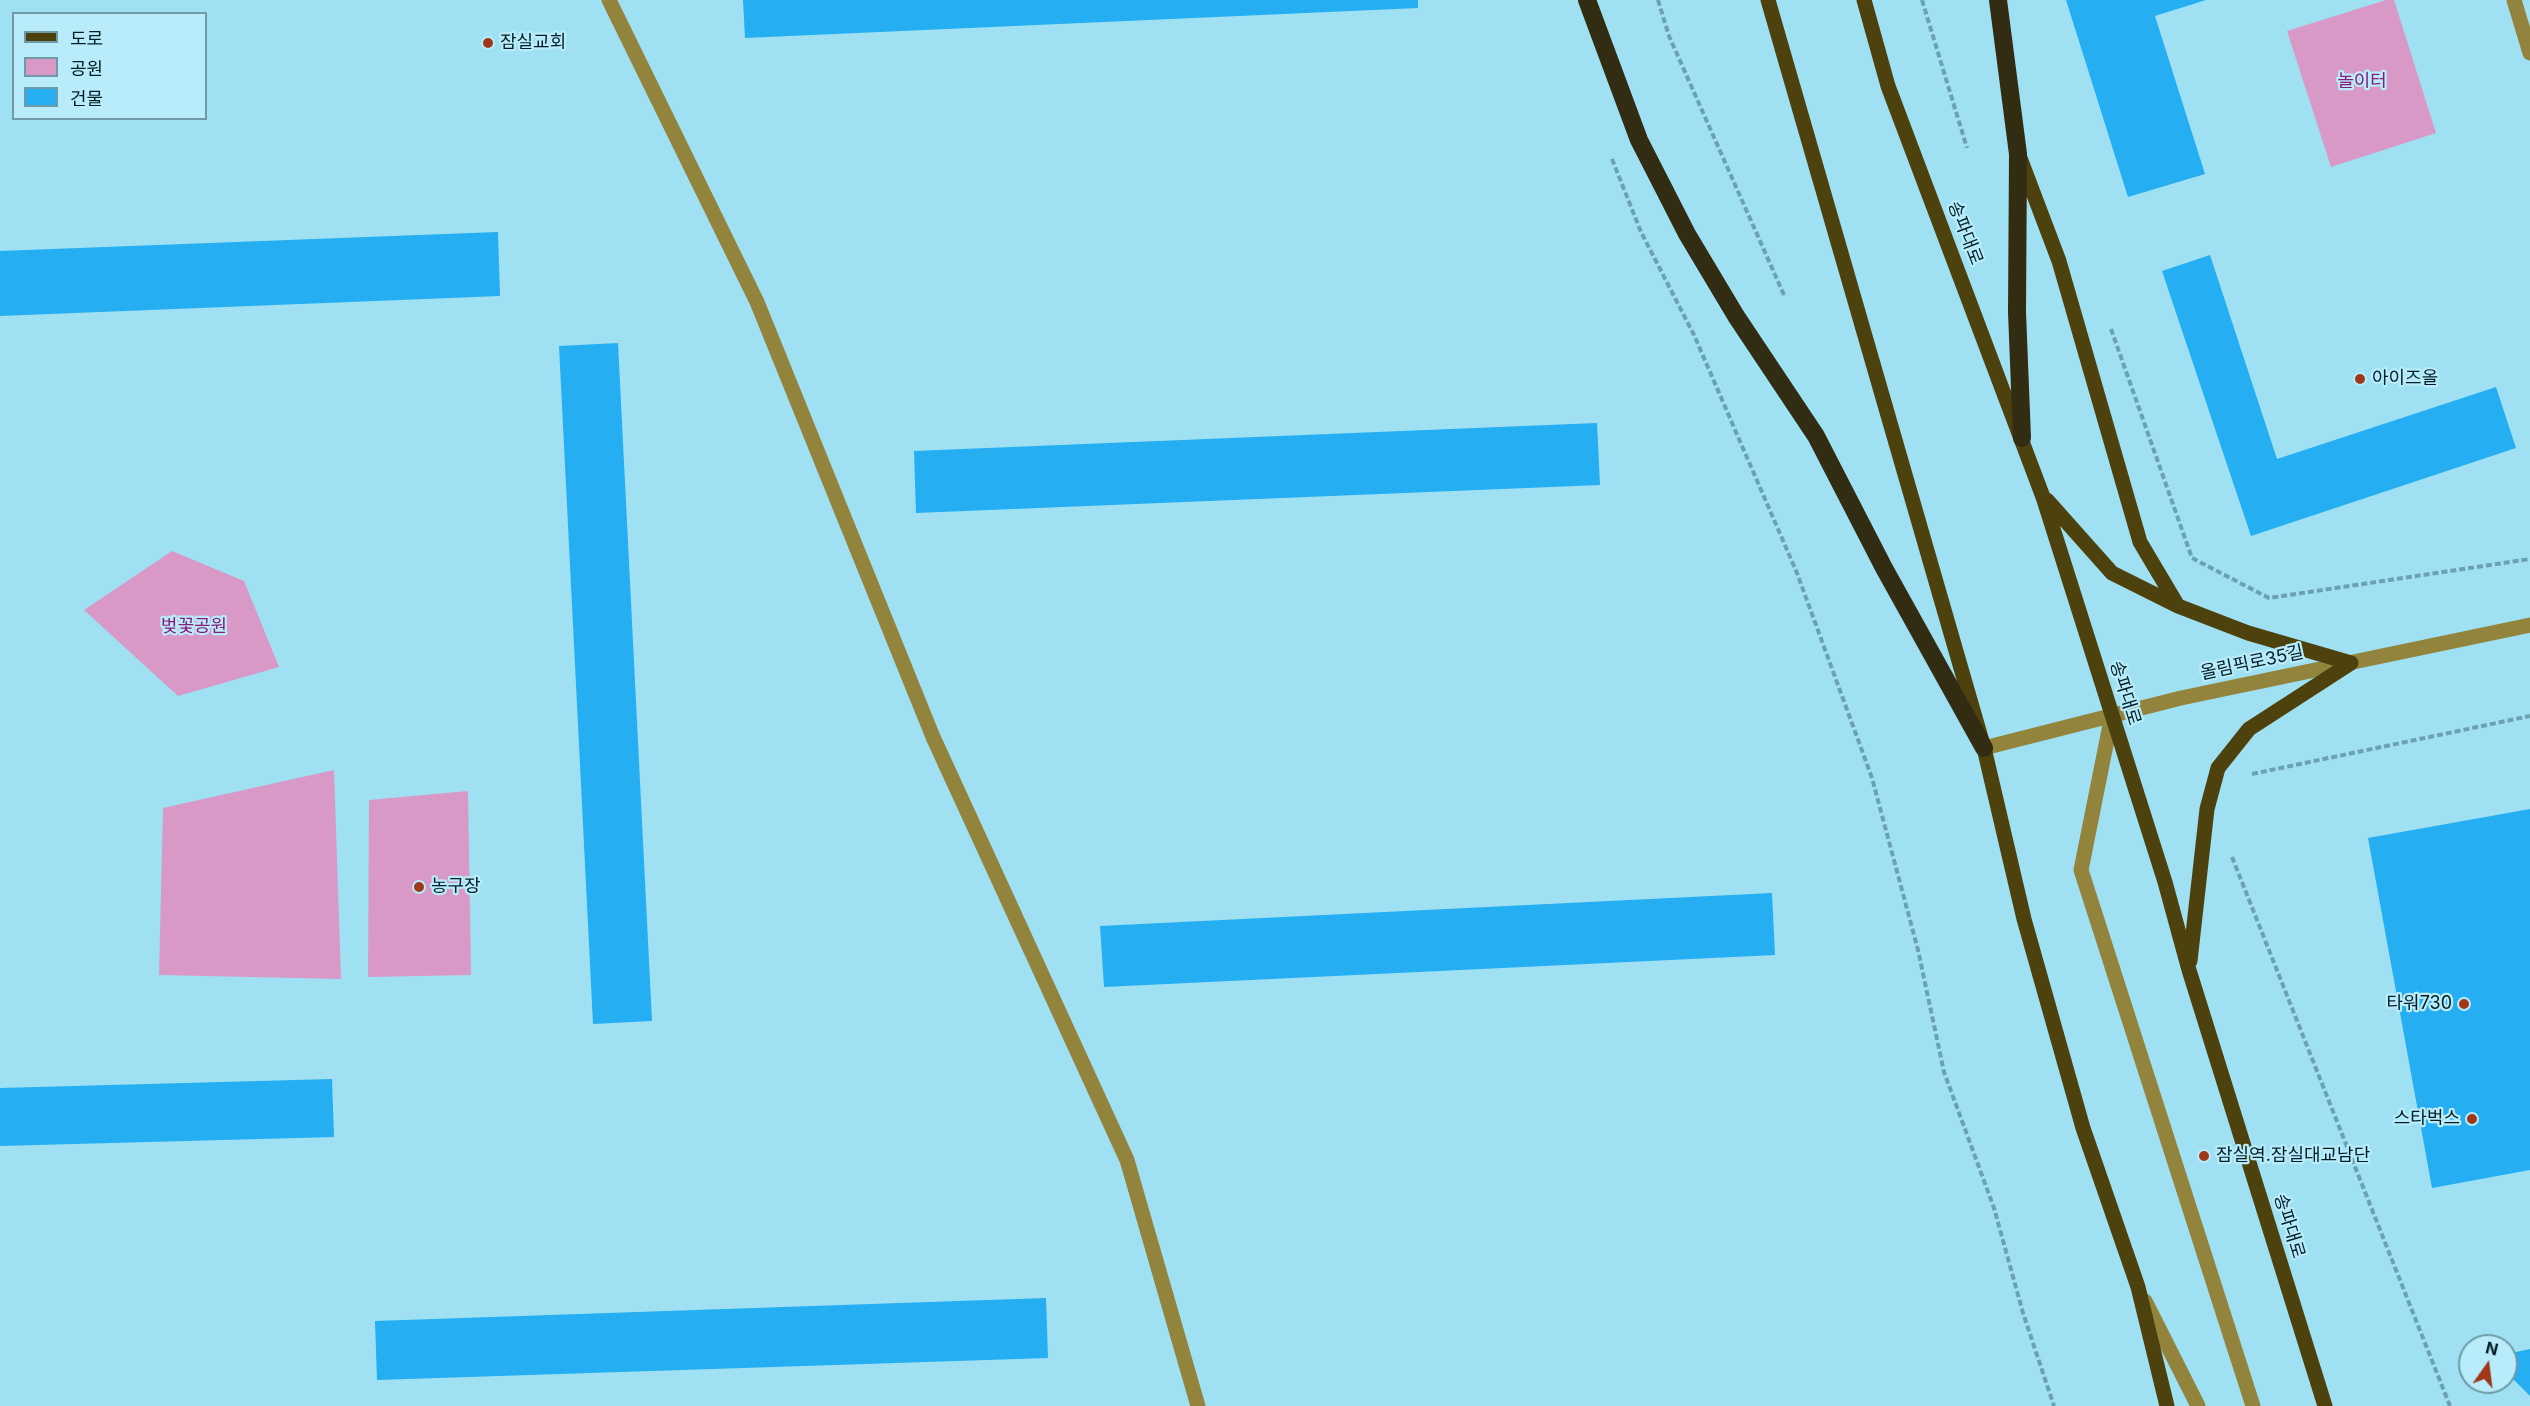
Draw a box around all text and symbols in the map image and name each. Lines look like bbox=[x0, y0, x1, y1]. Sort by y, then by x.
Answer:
legend bbox=[12, 12, 207, 120]
text: 도로 bbox=[70, 28, 103, 49]
place label: 잠실교회 bbox=[500, 32, 566, 54]
marker: 잠실교회 bbox=[481, 36, 495, 50]
text: 공원 bbox=[70, 58, 103, 79]
park label: 놀이터 bbox=[2337, 71, 2387, 93]
text: 건물 bbox=[70, 88, 103, 109]
street label: 송파대로 bbox=[1943, 198, 1987, 268]
place label: 아이즈올 bbox=[2372, 368, 2438, 390]
marker: 아이즈올 bbox=[2353, 372, 2367, 386]
park label: 벚꽃공원 bbox=[161, 616, 227, 638]
street label: 올림픽로35길 bbox=[2198, 642, 2306, 684]
street label: 송파대로 bbox=[2105, 658, 2145, 728]
place label: 농구장 bbox=[431, 876, 481, 898]
marker: 농구장 bbox=[412, 880, 426, 894]
place label: 타워730 bbox=[2387, 993, 2452, 1015]
marker: 타워730 bbox=[2457, 997, 2471, 1011]
place label: 스타벅스 bbox=[2394, 1108, 2460, 1130]
marker: 스타벅스 bbox=[2465, 1112, 2479, 1126]
place label: 잠실역.잠실대교남단 bbox=[2216, 1145, 2370, 1167]
marker: 잠실역.잠실대교남단 bbox=[2197, 1149, 2211, 1163]
street label: 송파대로 bbox=[2269, 1191, 2309, 1261]
north arrow bbox=[2458, 1334, 2518, 1394]
text: N bbox=[2484, 1337, 2500, 1360]

